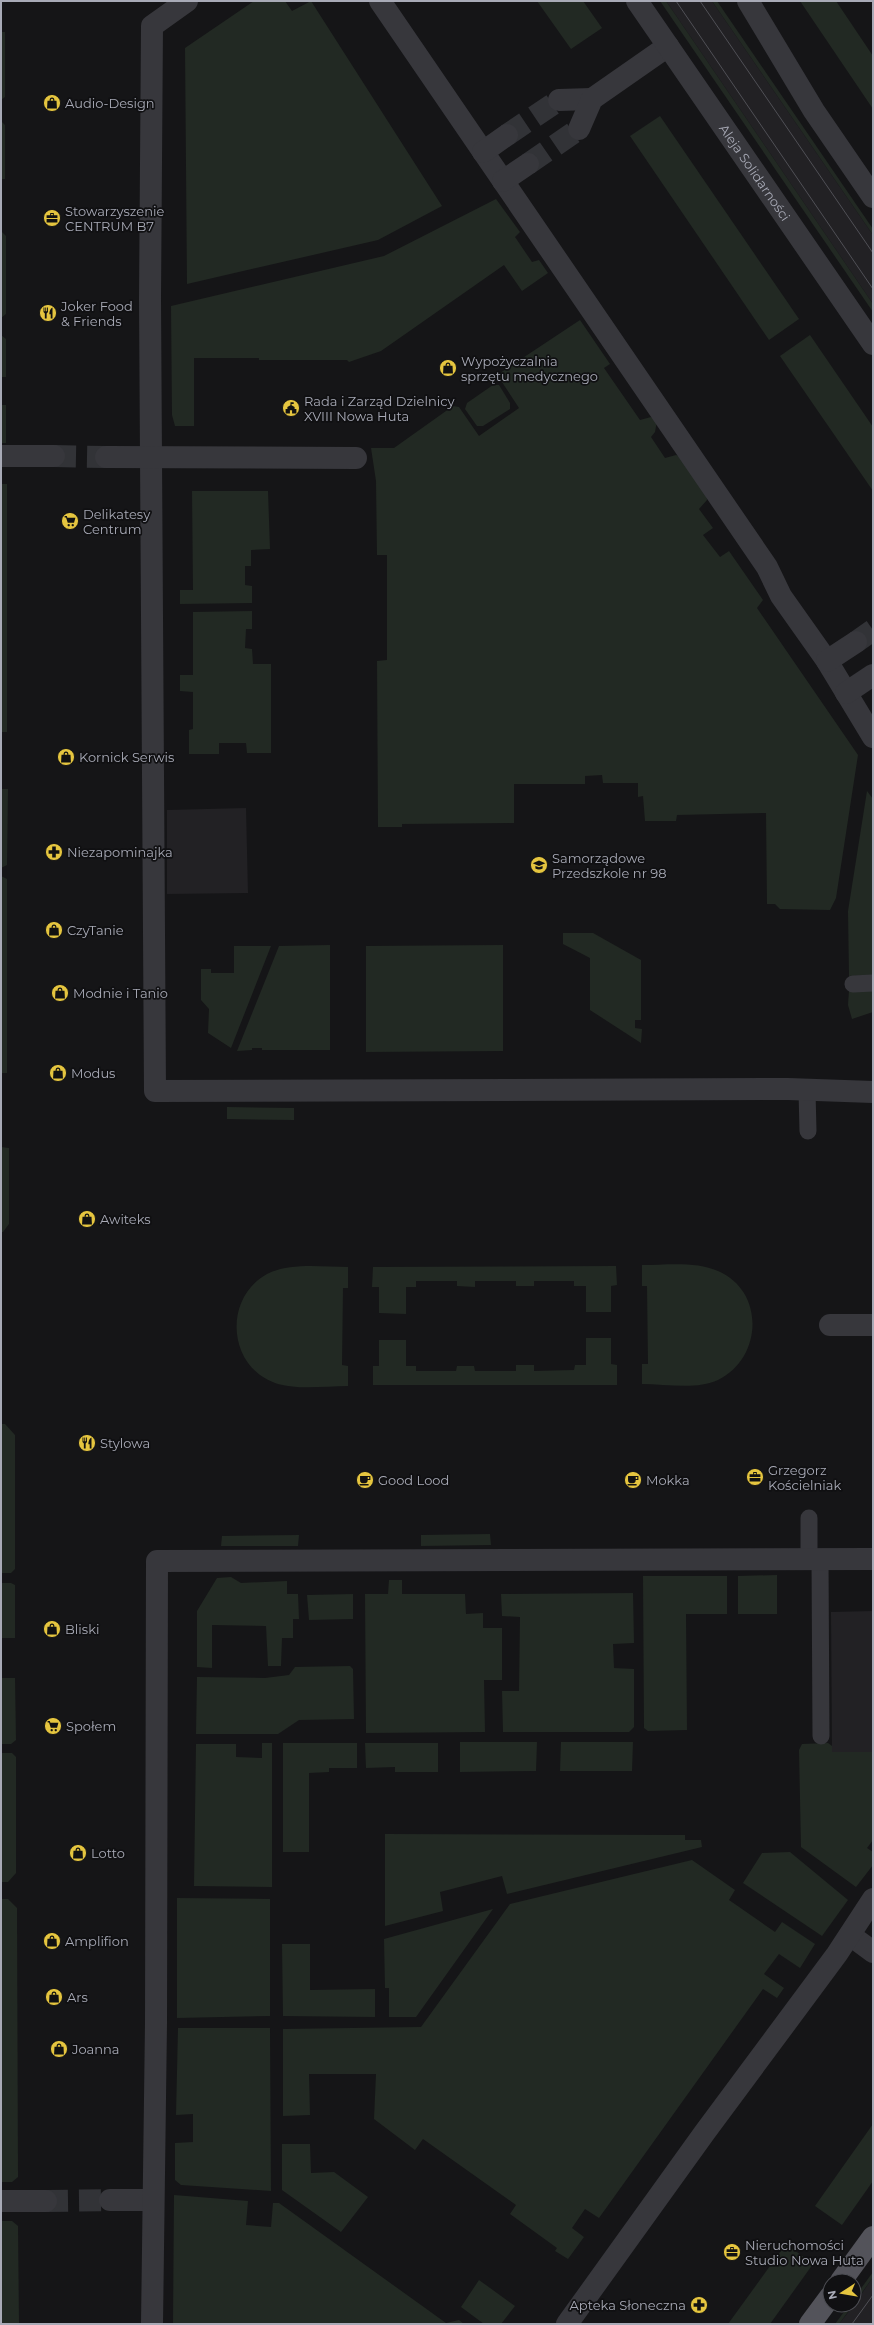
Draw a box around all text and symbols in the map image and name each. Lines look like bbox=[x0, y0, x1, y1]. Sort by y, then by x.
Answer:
shop icon: Audio-Design bbox=[42, 93, 62, 113]
place label: Audio-Design bbox=[65, 95, 155, 111]
street label: Aleja Solidarności bbox=[716, 121, 794, 224]
place label: Stowarzyszenie CENTRUM B7 bbox=[65, 203, 164, 234]
office icon: Stowarzyszenie CENTRUM B7 bbox=[42, 208, 62, 228]
place label: Joker Food & Friends bbox=[60, 298, 133, 329]
restaurant icon: Joker Food & Friends bbox=[38, 303, 58, 323]
place label: Wypożyczalnia sprzętu medycznego bbox=[461, 353, 598, 384]
shop icon: Wypożyczalnia sprzętu medycznego bbox=[438, 358, 458, 378]
place label: Rada i Zarząd Dzielnicy XVIII Nowa Huta bbox=[304, 393, 455, 424]
public building icon: Rada i Zarząd Dzielnicy XVIII Nowa Huta bbox=[281, 398, 301, 418]
place label: Delikatesy Centrum bbox=[83, 506, 151, 537]
supermarket icon: Delikatesy Centrum bbox=[60, 511, 80, 531]
shop icon: Kornick Serwis bbox=[56, 747, 76, 767]
place label: Kornick Serwis bbox=[79, 749, 174, 765]
pharmacy icon: Niezapominajka bbox=[44, 842, 64, 862]
place label: Niezapominajka bbox=[67, 844, 173, 860]
place label: Samorządowe Przedszkole nr 98 bbox=[552, 850, 666, 881]
school or university icon: Samorządowe Przedszkole nr 98 bbox=[529, 855, 549, 875]
shop icon: CzyTanie bbox=[44, 920, 64, 940]
place label: CzyTanie bbox=[67, 922, 124, 938]
shop icon: Modnie i Tanio bbox=[50, 983, 70, 1003]
place label: Modnie i Tanio bbox=[73, 985, 168, 1001]
shop icon: Modus bbox=[48, 1063, 68, 1083]
place label: Modus bbox=[71, 1065, 115, 1081]
shop icon: Awiteks bbox=[77, 1209, 97, 1229]
place label: Awiteks bbox=[100, 1211, 151, 1227]
restaurant icon: Stylowa bbox=[77, 1433, 97, 1453]
place label: Stylowa bbox=[100, 1435, 150, 1451]
place label: Grzegorz Kościelniak bbox=[768, 1462, 841, 1493]
office icon: Grzegorz Kościelniak bbox=[745, 1467, 765, 1487]
cafe icon: Good Lood bbox=[355, 1470, 375, 1490]
cafe icon: Mokka bbox=[623, 1470, 643, 1490]
place label: Good Lood bbox=[378, 1472, 449, 1488]
place label: Mokka bbox=[646, 1472, 690, 1488]
shop icon: Bliski bbox=[42, 1619, 62, 1639]
place label: Bliski bbox=[65, 1621, 99, 1637]
supermarket icon: Społem bbox=[43, 1716, 63, 1736]
place label: Społem bbox=[66, 1718, 116, 1734]
shop icon: Lotto bbox=[68, 1843, 88, 1863]
place label: Lotto bbox=[91, 1845, 125, 1861]
shop icon: Amplifion bbox=[42, 1931, 62, 1951]
place label: Amplifion bbox=[65, 1933, 129, 1949]
shop icon: Ars bbox=[44, 1987, 64, 2007]
place label: Ars bbox=[67, 1989, 88, 2005]
shop icon: Joanna bbox=[49, 2039, 69, 2059]
place label: Joanna bbox=[71, 2041, 120, 2057]
place label: Nieruchomości Studio Nowa Huta bbox=[745, 2237, 864, 2268]
office icon: Nieruchomości Studio Nowa Huta bbox=[722, 2242, 742, 2262]
north arrow bbox=[822, 2273, 862, 2313]
text: N bbox=[824, 2289, 840, 2301]
pharmacy icon: Apteka Słoneczna bbox=[689, 2295, 709, 2315]
place label: Apteka Słoneczna bbox=[570, 2297, 686, 2313]

